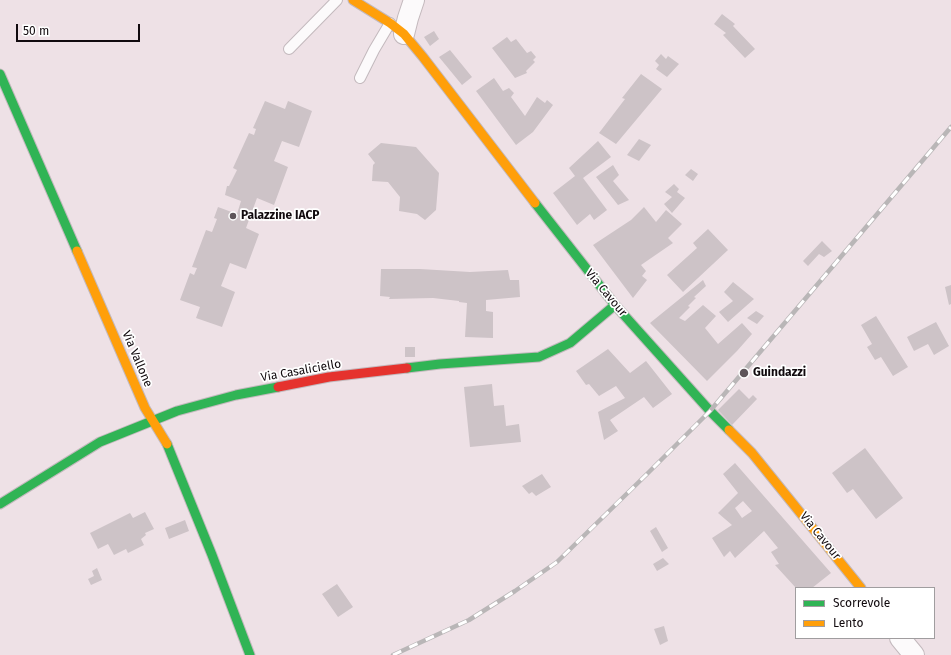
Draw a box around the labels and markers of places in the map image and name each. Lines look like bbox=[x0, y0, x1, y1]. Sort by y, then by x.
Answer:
place label: Palazzine IACP bbox=[241, 209, 319, 223]
marker: Palazzine IACP bbox=[228, 211, 238, 221]
place label: Guindazzi bbox=[753, 366, 806, 380]
marker: Guindazzi bbox=[738, 367, 750, 379]

